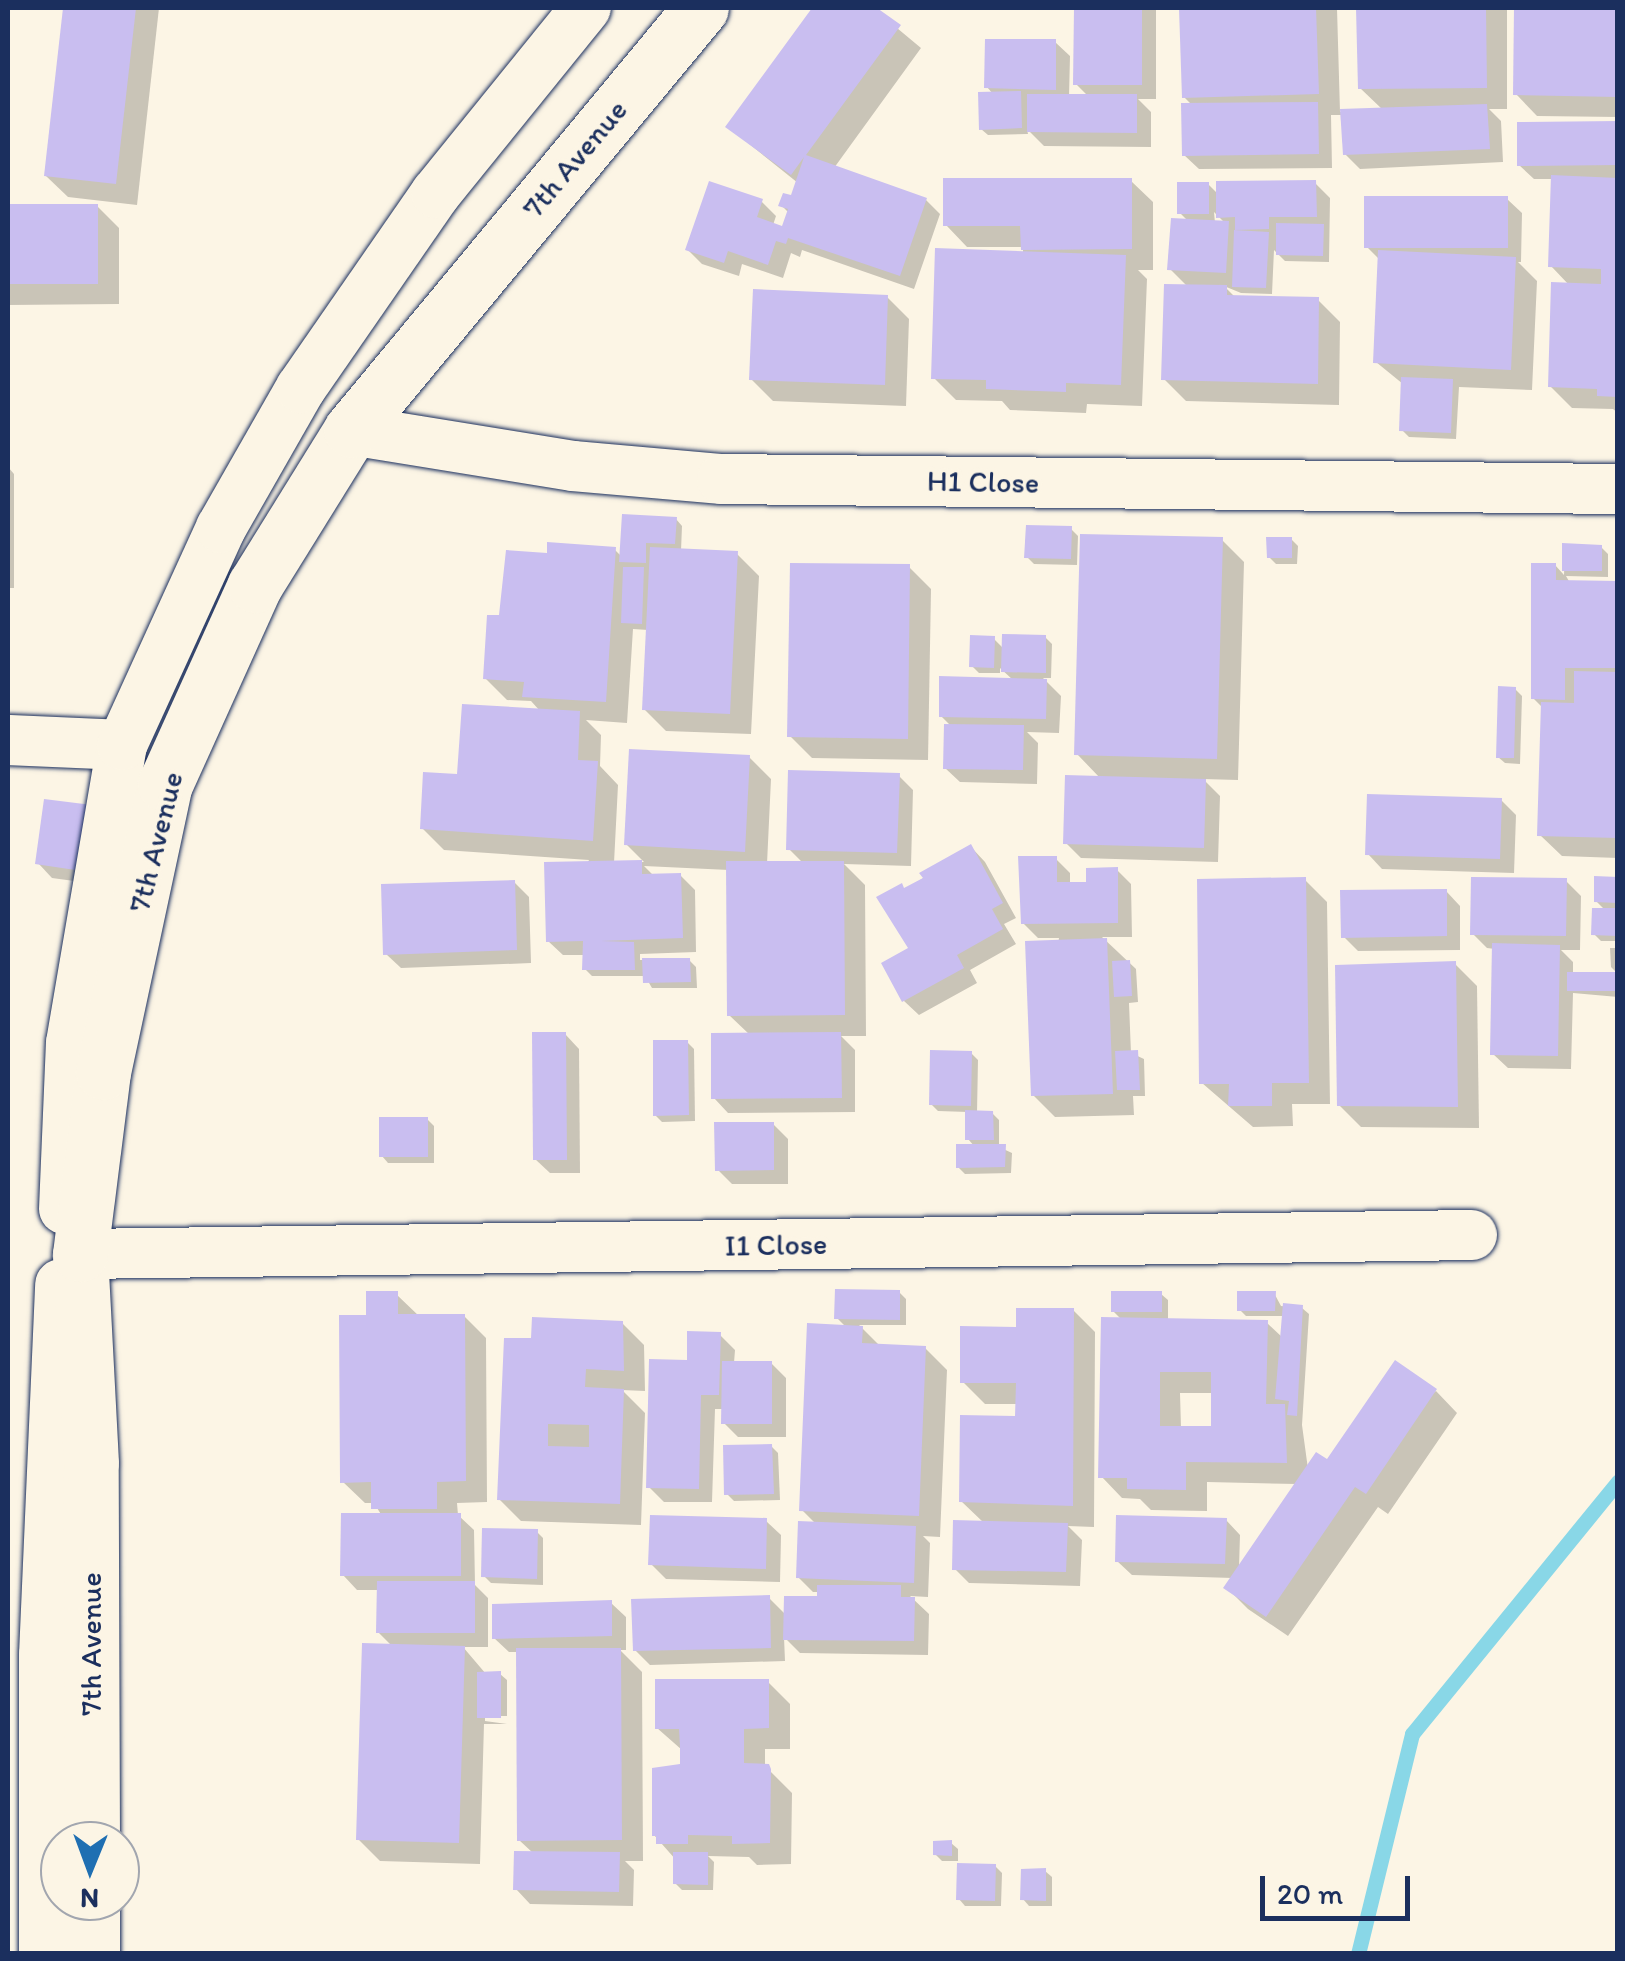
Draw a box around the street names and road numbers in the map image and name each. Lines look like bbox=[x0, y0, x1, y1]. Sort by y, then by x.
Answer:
street label: 7th Avenue bbox=[516, 93, 634, 225]
street label: H1 Close bbox=[927, 463, 1039, 501]
street label: 7th Avenue bbox=[121, 769, 191, 915]
street label: I1 Close bbox=[724, 1226, 828, 1264]
street label: 7th Avenue bbox=[73, 1573, 109, 1715]

